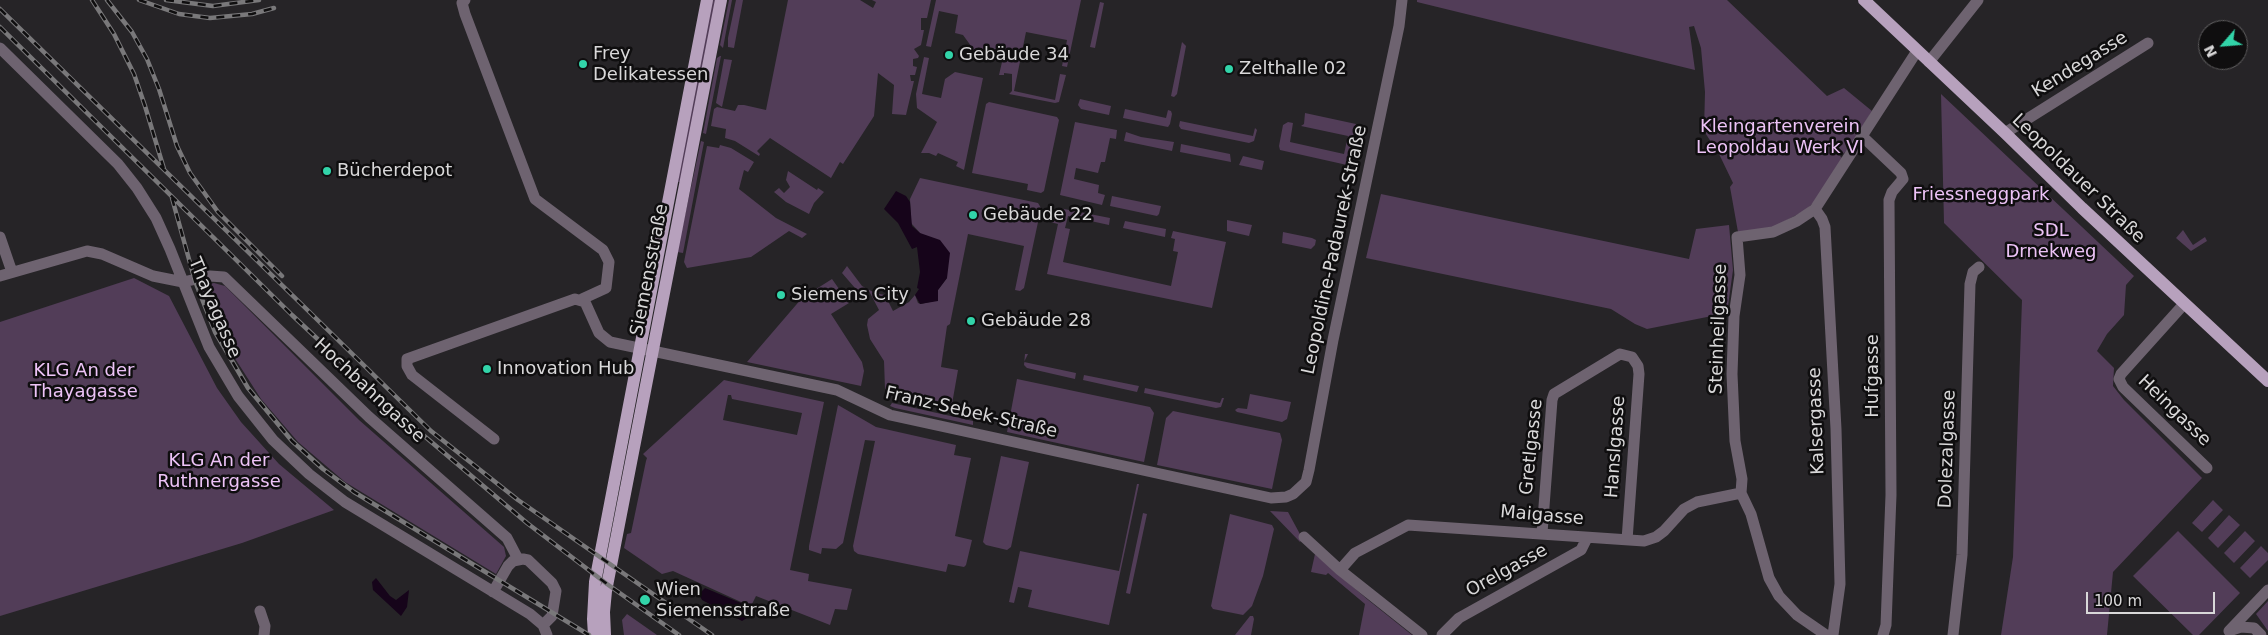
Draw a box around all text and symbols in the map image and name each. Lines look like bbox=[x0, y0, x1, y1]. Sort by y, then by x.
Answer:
north arrow bbox=[2198, 20, 2248, 70]
street label: Kendegasse bbox=[2028, 27, 2132, 103]
place label: Frey Delikatessen bbox=[593, 43, 708, 86]
text: N bbox=[2201, 43, 2220, 60]
place label: Gebäude 34 bbox=[959, 44, 1069, 66]
marker: Gebäude 34 bbox=[943, 49, 955, 61]
marker: Frey Delikatessen bbox=[577, 58, 589, 70]
place label: Zelthalle 02 bbox=[1239, 58, 1347, 80]
marker: Zelthalle 02 bbox=[1223, 63, 1235, 75]
street label: Leopoldauer Straße bbox=[2007, 110, 2149, 248]
park label: Kleingartenverein Leopoldau Werk VI bbox=[1696, 116, 1864, 158]
street label: Leopoldine-Padaurek-Straße bbox=[1298, 124, 1372, 376]
place label: Bücherdepot bbox=[337, 160, 452, 182]
marker: Bücherdepot bbox=[321, 165, 333, 177]
park label: Friessneggpark bbox=[1913, 184, 2049, 206]
street label: Siemensstraße bbox=[627, 202, 673, 338]
place label: Gebäude 22 bbox=[983, 204, 1093, 226]
marker: Gebäude 22 bbox=[967, 209, 979, 221]
park label: SDL Drnekweg bbox=[2005, 220, 2097, 262]
street label: Thayagasse bbox=[183, 254, 245, 362]
street label: Steinheilgasse bbox=[1706, 263, 1732, 395]
place label: Siemens City bbox=[791, 284, 909, 306]
marker: Siemens City bbox=[775, 289, 787, 301]
place label: Gebäude 28 bbox=[981, 310, 1091, 332]
marker: Gebäude 28 bbox=[965, 315, 977, 327]
street label: Hochbahngasse bbox=[309, 334, 429, 448]
street label: Hufgasse bbox=[1862, 334, 1884, 418]
place label: Innovation Hub bbox=[497, 358, 634, 380]
park label: KLG An der Thayagasse bbox=[30, 360, 138, 402]
marker: Innovation Hub bbox=[481, 363, 493, 375]
street label: Kalsergasse bbox=[1804, 367, 1830, 475]
street label: Heingasse bbox=[2133, 371, 2215, 451]
street label: Franz-Sebek-Straße bbox=[883, 383, 1059, 443]
street label: Dolezalgasse bbox=[1935, 389, 1961, 509]
street label: Hanslgasse bbox=[1602, 395, 1630, 499]
street label: Gretlgasse bbox=[1516, 398, 1548, 496]
park label: KLG An der Ruthnergasse bbox=[157, 450, 281, 492]
street label: Maigasse bbox=[1499, 502, 1585, 530]
street label: Orelgasse bbox=[1463, 540, 1551, 602]
place label: Wien Siemensstraße bbox=[656, 579, 790, 622]
scale bar bbox=[2088, 582, 2217, 614]
text: 100 m bbox=[2094, 592, 2142, 610]
marker: Wien Siemensstraße bbox=[638, 593, 652, 607]

